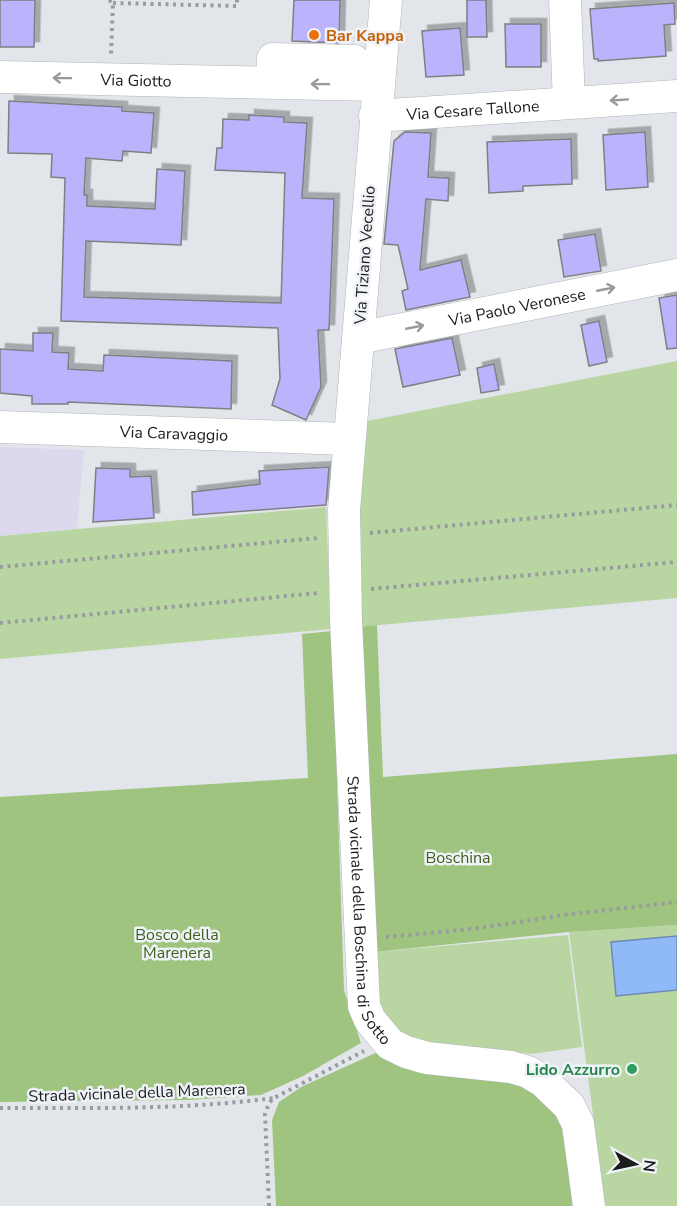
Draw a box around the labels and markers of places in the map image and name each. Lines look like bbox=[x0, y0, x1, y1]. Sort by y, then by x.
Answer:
place label: Bar Kappa bbox=[326, 25, 404, 47]
marker: Bar Kappa bbox=[307, 28, 321, 42]
place label: Lido Azzurro bbox=[526, 1059, 620, 1081]
marker: Lido Azzurro bbox=[625, 1062, 639, 1076]

